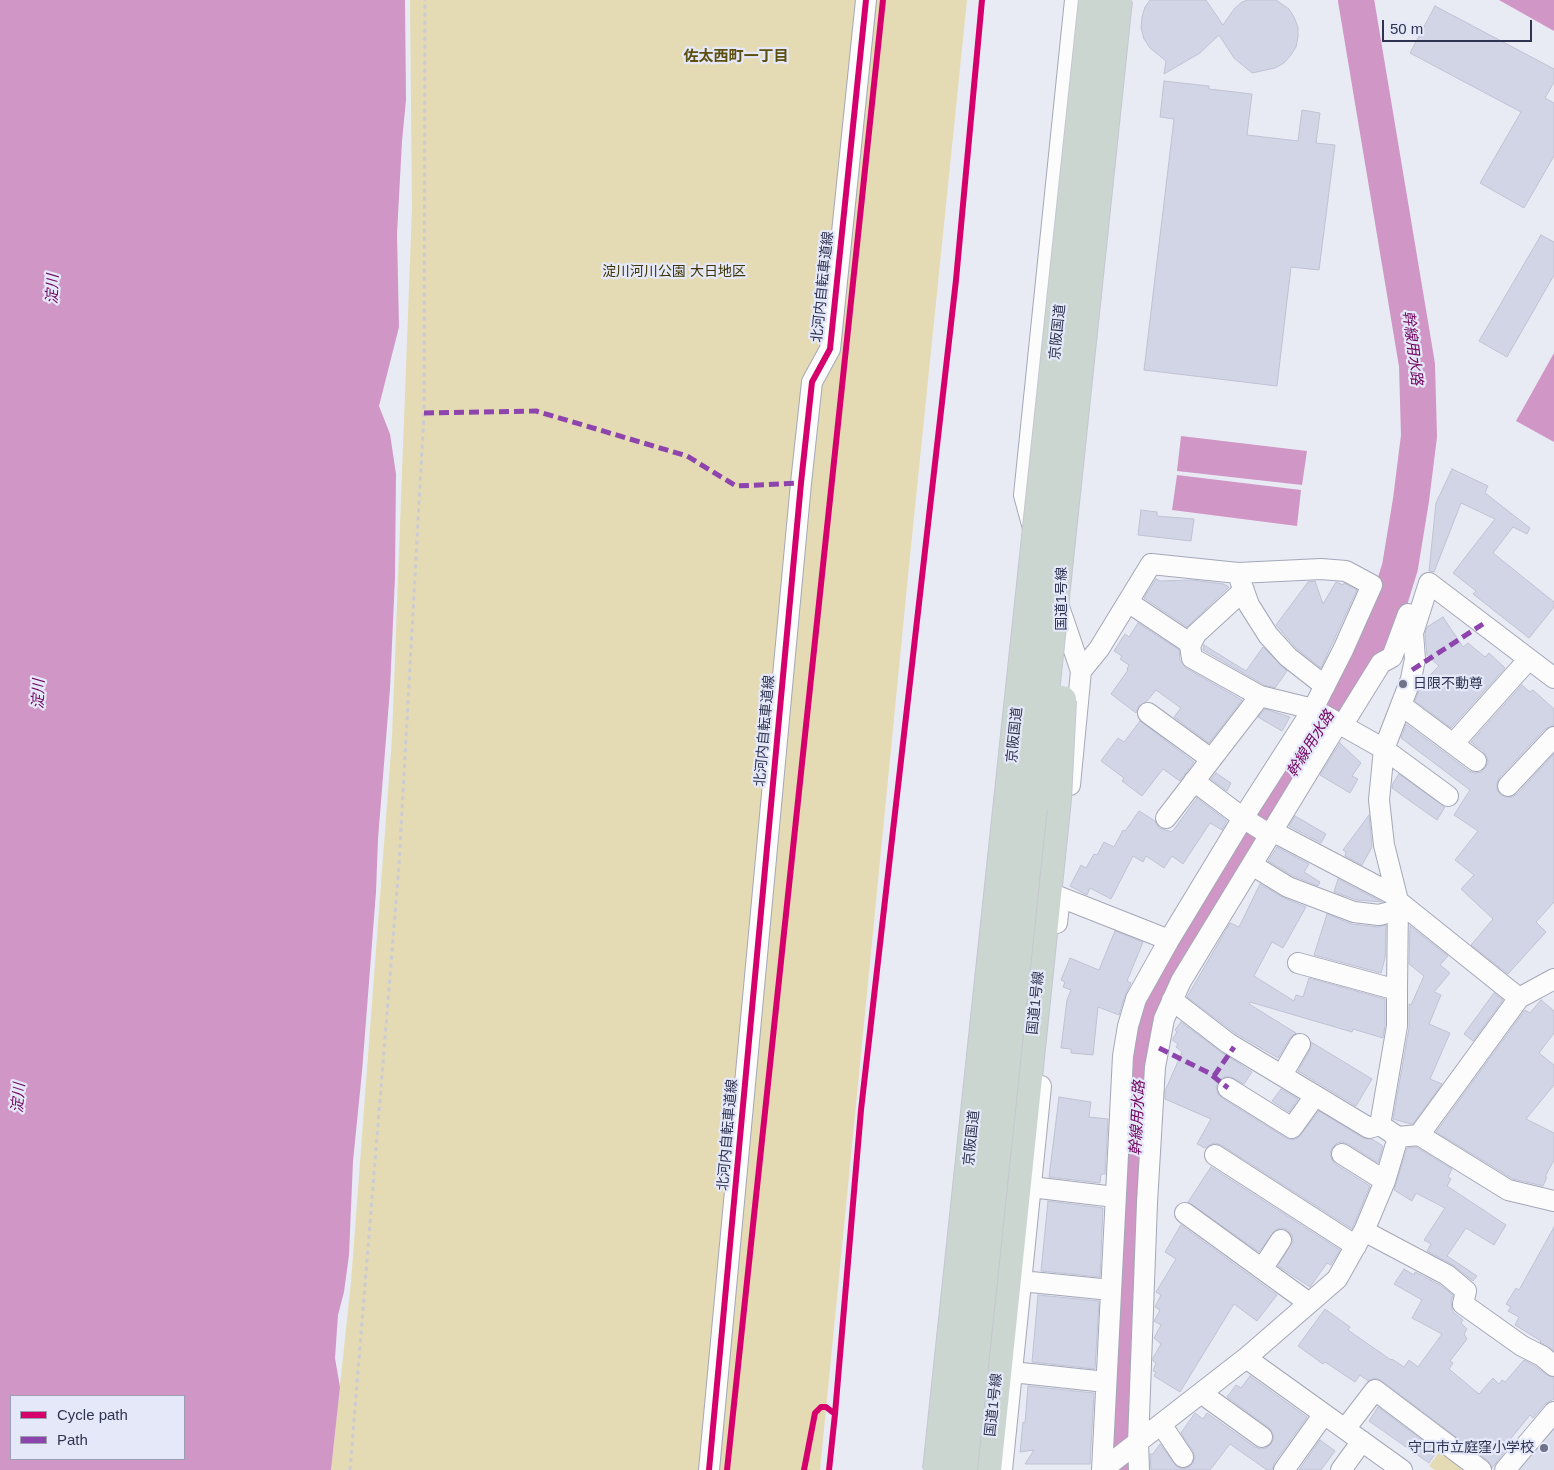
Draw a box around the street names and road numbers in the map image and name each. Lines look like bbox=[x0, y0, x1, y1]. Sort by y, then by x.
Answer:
street label: 北河内自転車道線 bbox=[809, 230, 837, 344]
street label: 京阪国道 bbox=[1047, 303, 1069, 361]
street label: 国道1号線 bbox=[1054, 567, 1070, 631]
street label: 北河内自転車道線 bbox=[752, 674, 778, 788]
street label: 京阪国道 bbox=[1004, 706, 1026, 764]
street label: 国道1号線 bbox=[1024, 970, 1048, 1036]
street label: 北河内自転車道線 bbox=[715, 1078, 741, 1192]
street label: 京阪国道 bbox=[961, 1109, 983, 1167]
street label: 国道1号線 bbox=[982, 1372, 1006, 1438]

